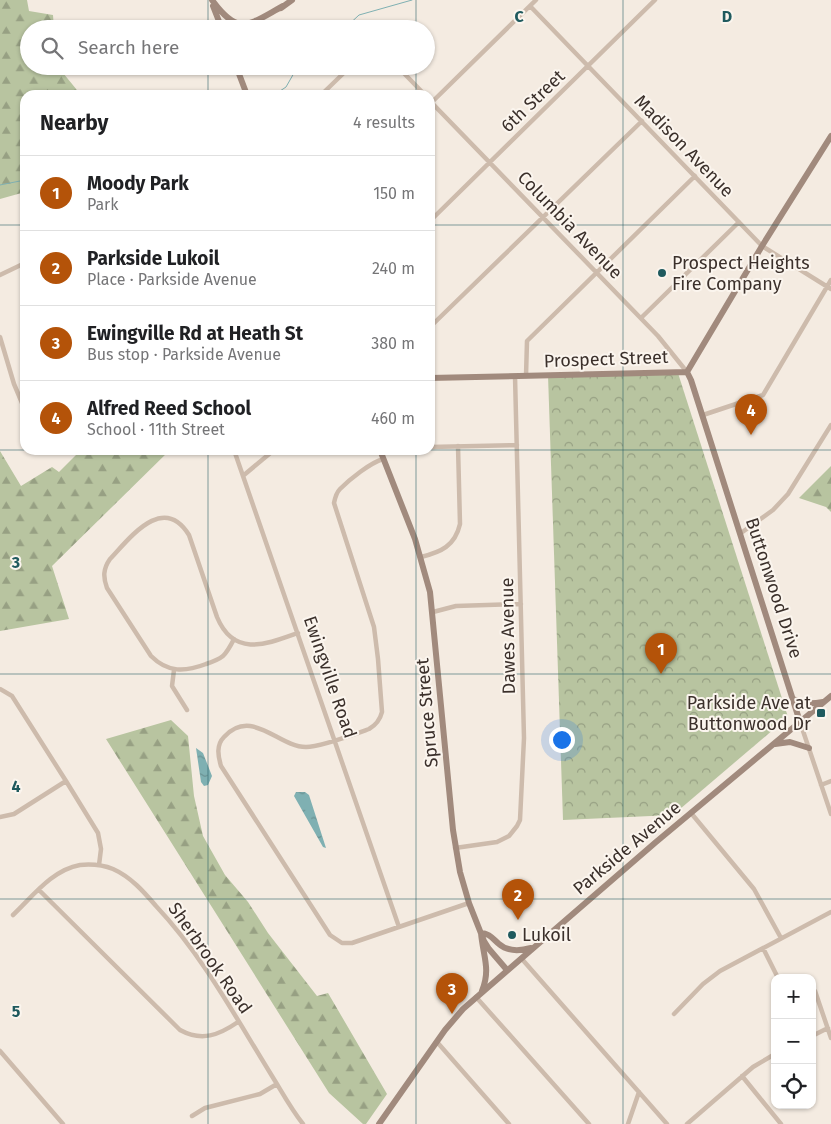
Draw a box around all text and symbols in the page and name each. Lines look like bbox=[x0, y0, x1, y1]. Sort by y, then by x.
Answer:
text: C bbox=[514, 7, 524, 26]
text: D bbox=[722, 7, 732, 26]
search box bbox=[20, 20, 435, 75]
icon: search bbox=[38, 34, 66, 62]
text: Search here bbox=[78, 36, 179, 59]
street label: 6th Street bbox=[496, 65, 570, 137]
street label: Madison Avenue bbox=[630, 90, 738, 202]
text: Nearby bbox=[40, 110, 108, 136]
text: 4 results bbox=[353, 113, 415, 132]
street label: Columbia Avenue bbox=[513, 166, 627, 284]
text: Moody Park bbox=[87, 172, 189, 195]
text: 1 bbox=[52, 184, 60, 203]
text: 150 m bbox=[373, 184, 415, 203]
text: Park bbox=[87, 195, 119, 214]
text: Parkside Lukoil bbox=[87, 247, 219, 270]
place label: Prospect Heights Fire Company bbox=[672, 252, 810, 295]
text: 2 bbox=[52, 259, 60, 278]
text: 240 m bbox=[372, 259, 415, 278]
marker: Prospect Heights Fire Company bbox=[656, 267, 668, 279]
text: Place · Parkside Avenue bbox=[87, 270, 257, 289]
text: Ewingville Rd at Heath St bbox=[87, 322, 303, 345]
text: 3 bbox=[52, 334, 60, 353]
text: 380 m bbox=[371, 334, 415, 353]
text: Bus stop · Parkside Avenue bbox=[87, 345, 281, 364]
street label: Prospect Street bbox=[543, 346, 669, 372]
pin: 4 bbox=[735, 394, 767, 435]
text: Alfred Reed School bbox=[87, 397, 251, 420]
text: 4 bbox=[51, 409, 61, 428]
text: 460 m bbox=[371, 409, 415, 428]
text: School · 11th Street bbox=[87, 420, 225, 439]
street label: Buttonwood Drive bbox=[741, 515, 807, 661]
text: 3 bbox=[11, 553, 20, 572]
street label: Dawes Avenue bbox=[496, 577, 520, 695]
street label: Ewingville Road bbox=[299, 613, 361, 741]
pin: 1 bbox=[645, 633, 677, 674]
street label: Spruce Street bbox=[411, 657, 443, 769]
place label: Parkside Ave at Buttonwood Dr bbox=[687, 692, 811, 735]
marker: Parkside Ave at Buttonwood Dr bbox=[815, 707, 827, 719]
your location bbox=[549, 727, 575, 753]
text: 4 bbox=[11, 777, 21, 796]
street label: Parkside Avenue bbox=[569, 797, 685, 899]
pin: 2 bbox=[502, 879, 534, 920]
street label: Sherbrook Road bbox=[163, 898, 257, 1018]
place label: Lukoil bbox=[522, 924, 571, 946]
marker: Lukoil bbox=[506, 929, 518, 941]
pin: 3 bbox=[436, 973, 468, 1014]
map controls bbox=[771, 974, 816, 1109]
button: + bbox=[771, 974, 816, 1019]
text: 5 bbox=[12, 1002, 21, 1021]
button: − bbox=[771, 1019, 816, 1064]
button: locate bbox=[771, 1064, 816, 1109]

